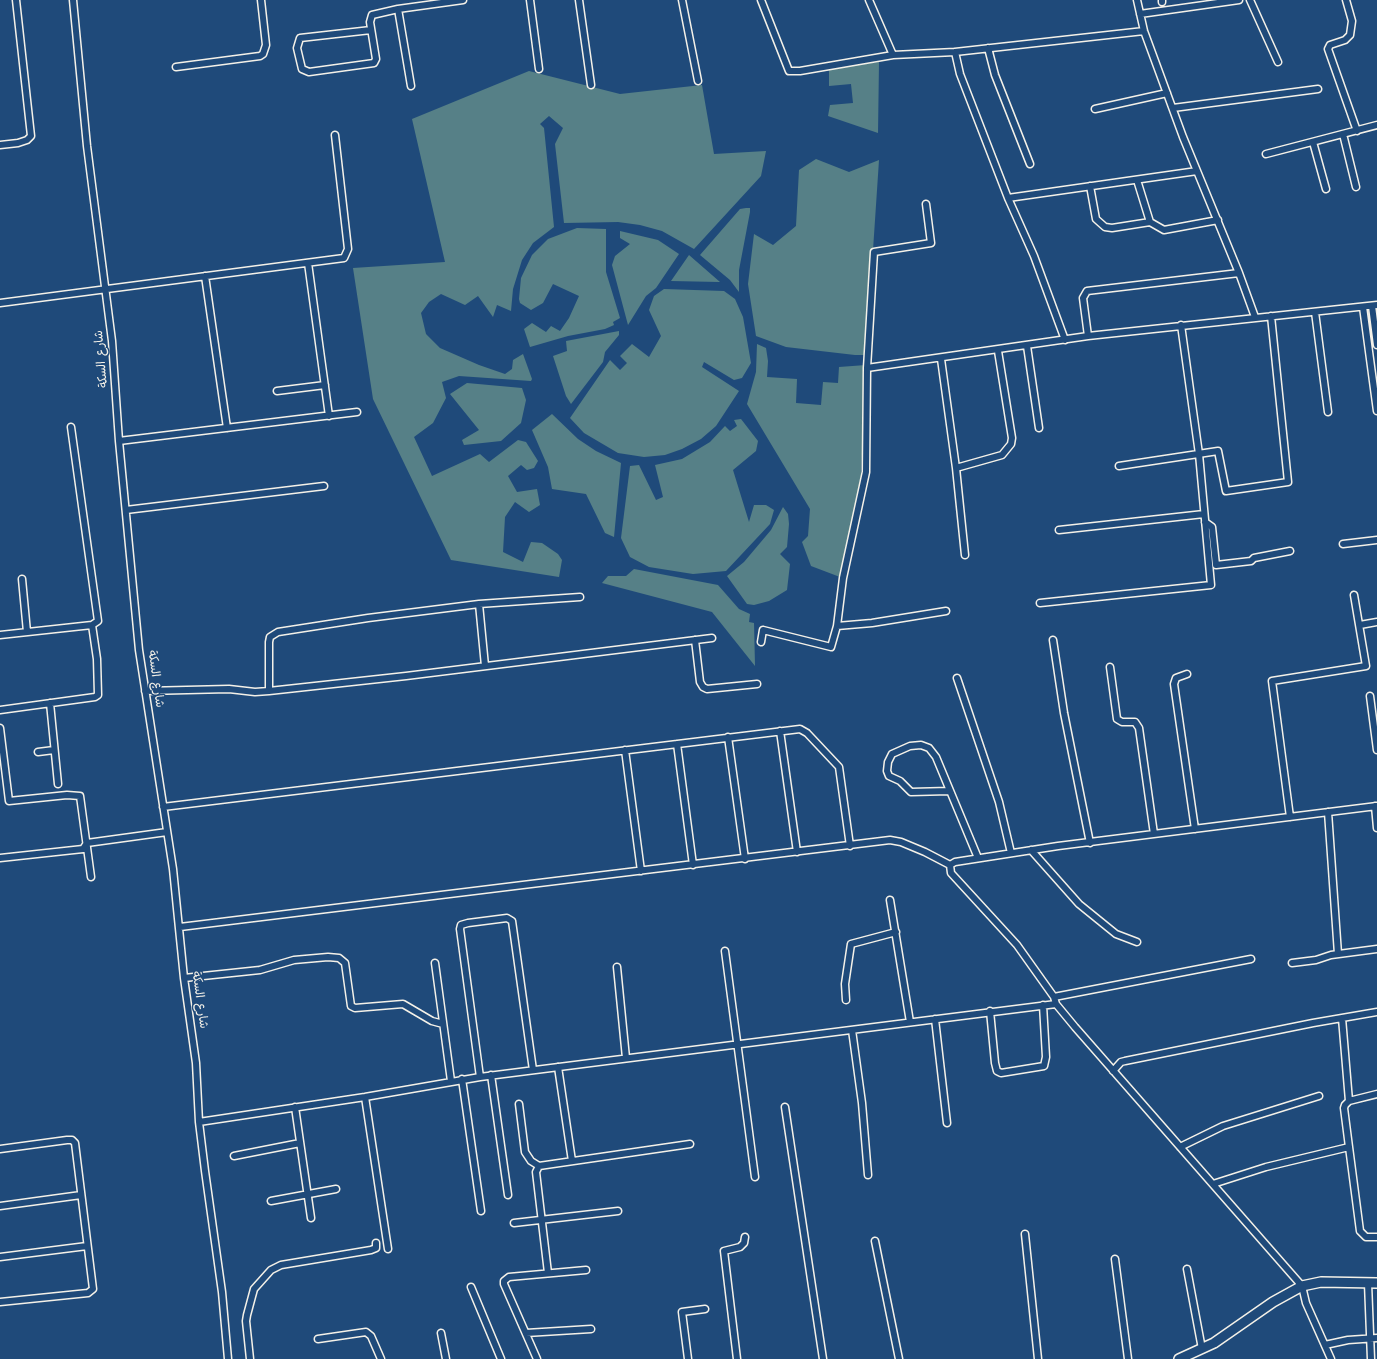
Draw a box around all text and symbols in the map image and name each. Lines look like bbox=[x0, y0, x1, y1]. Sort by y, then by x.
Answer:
street label: شارع السكة bbox=[92, 330, 112, 388]
street label: شارع السكة bbox=[144, 649, 166, 709]
street label: شارع السكة bbox=[188, 970, 210, 1030]

